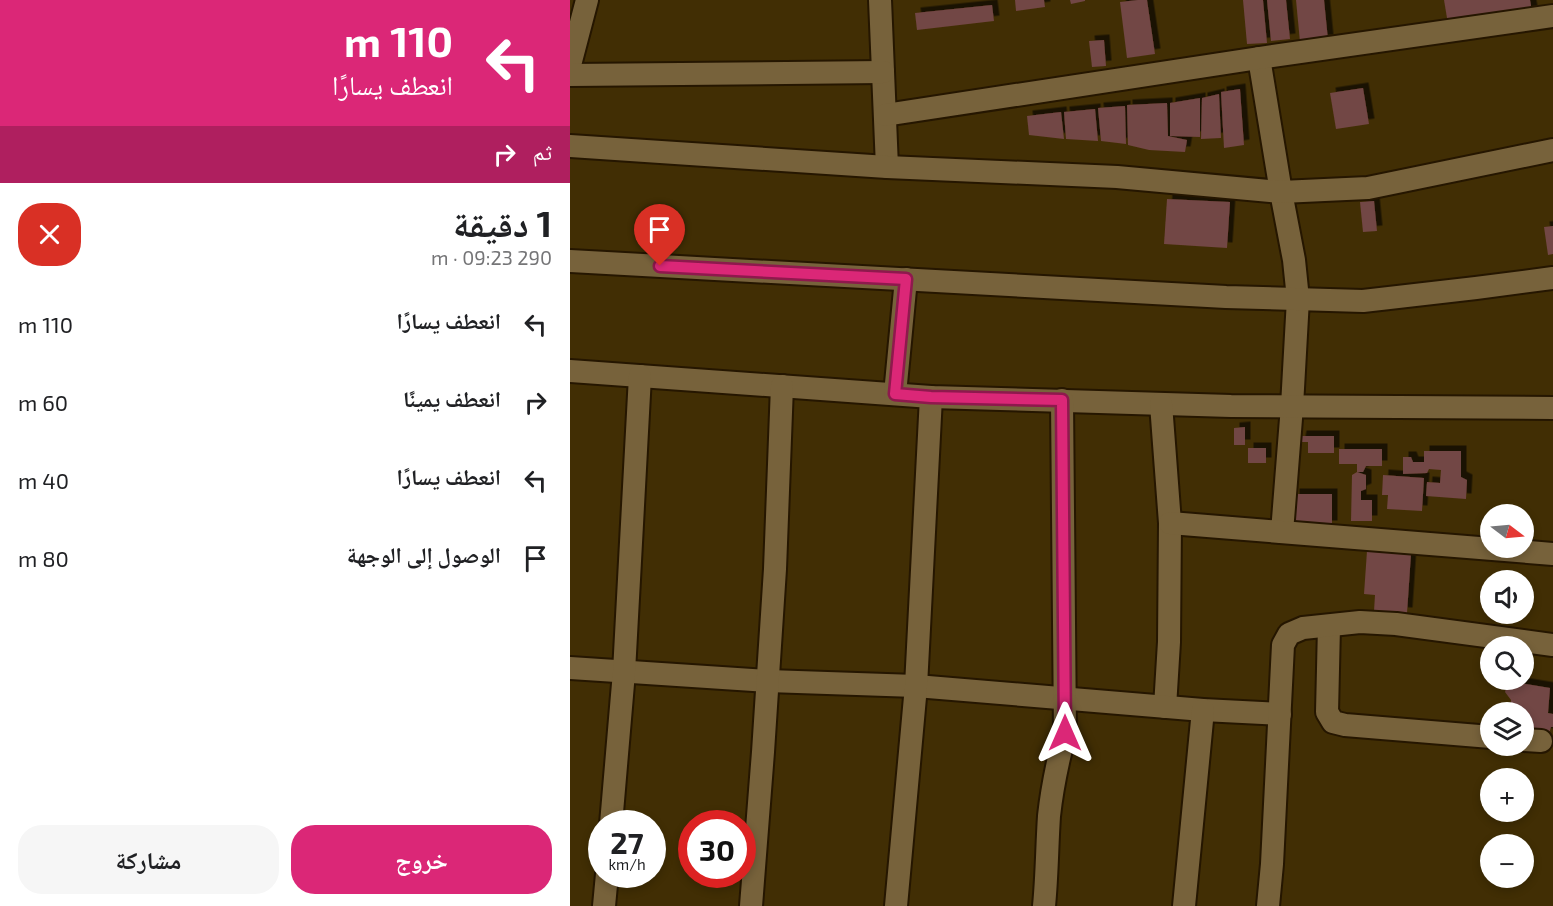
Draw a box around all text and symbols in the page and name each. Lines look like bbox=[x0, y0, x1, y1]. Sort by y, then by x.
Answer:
text: 110 m bbox=[344, 15, 453, 65]
icon: left bbox=[474, 24, 552, 102]
text: انعطف يسارًا bbox=[332, 68, 453, 100]
icon: right bbox=[488, 138, 521, 171]
text: ثم bbox=[533, 138, 552, 164]
text: 1 دقيقة bbox=[453, 201, 552, 244]
button: close bbox=[18, 203, 81, 266]
pin bbox=[634, 204, 685, 266]
icon: arrive bbox=[643, 213, 676, 246]
text: 290 m · 09:23 bbox=[431, 245, 552, 269]
text: انعطف يسارًا bbox=[396, 307, 501, 333]
icon: left bbox=[519, 308, 552, 341]
text: 110 m bbox=[18, 311, 73, 337]
text: انعطف يمينًا bbox=[403, 385, 501, 411]
icon: right bbox=[519, 386, 552, 419]
text: 60 m bbox=[18, 389, 68, 415]
text: انعطف يسارًا bbox=[396, 463, 501, 489]
icon: left bbox=[519, 464, 552, 497]
text: 40 m bbox=[18, 467, 69, 493]
north arrow bbox=[1480, 504, 1534, 558]
map controls bbox=[1480, 504, 1534, 888]
text: الوصول إلى الوجهة bbox=[347, 541, 501, 567]
icon: arrive bbox=[519, 542, 552, 575]
text: 80 m bbox=[18, 545, 69, 571]
button: sound bbox=[1480, 570, 1534, 624]
button: search bbox=[1480, 636, 1534, 690]
position arrow bbox=[1033, 701, 1097, 765]
button: layers bbox=[1480, 702, 1534, 756]
button: + bbox=[1480, 768, 1534, 822]
speed limit sign: 30 bbox=[678, 810, 756, 888]
text: 27 bbox=[610, 824, 644, 860]
button: مشاركة bbox=[18, 825, 279, 894]
button: خروج bbox=[291, 825, 552, 894]
button: − bbox=[1480, 834, 1534, 888]
text: km/h bbox=[608, 855, 646, 873]

